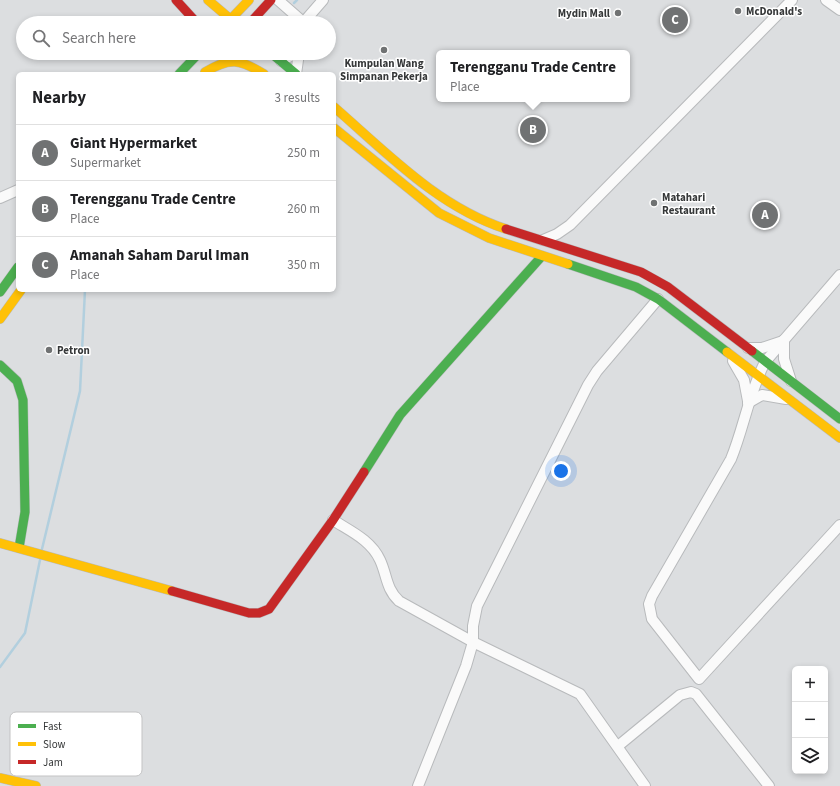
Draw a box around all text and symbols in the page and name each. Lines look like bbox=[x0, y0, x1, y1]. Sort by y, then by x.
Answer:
place label: McDonald's bbox=[746, 4, 802, 19]
pin: C bbox=[662, 5, 688, 35]
place label: Mydin Mall bbox=[558, 6, 611, 21]
marker: McDonald's bbox=[733, 6, 743, 16]
marker: Mydin Mall bbox=[613, 8, 623, 18]
search box bbox=[16, 16, 336, 60]
icon: search bbox=[30, 27, 52, 49]
text: Search here bbox=[62, 28, 136, 49]
marker: Kumpulan Wang Simpanan Pekerja bbox=[379, 45, 389, 55]
popup bbox=[436, 50, 630, 102]
place label: Kumpulan Wang Simpanan Pekerja bbox=[340, 56, 428, 84]
text: Terengganu Trade Centre bbox=[450, 57, 616, 78]
text: Place bbox=[450, 78, 479, 96]
text: Nearby bbox=[32, 86, 86, 110]
text: 3 results bbox=[275, 89, 320, 107]
pin: B bbox=[520, 115, 546, 145]
text: Giant Hypermarket bbox=[70, 133, 197, 154]
text: A bbox=[41, 144, 49, 162]
text: 250 m bbox=[287, 144, 320, 162]
text: Supermarket bbox=[70, 154, 141, 172]
text: Terengganu Trade Centre bbox=[70, 189, 236, 210]
place label: Matahari Restaurant bbox=[662, 190, 716, 218]
marker: Matahari Restaurant bbox=[649, 198, 659, 208]
text: B bbox=[41, 200, 49, 218]
text: 260 m bbox=[287, 200, 320, 218]
pin: A bbox=[752, 200, 778, 230]
text: Place bbox=[70, 210, 99, 228]
text: Amanah Saham Darul Iman bbox=[70, 245, 249, 266]
text: C bbox=[41, 256, 49, 274]
text: 350 m bbox=[287, 256, 320, 274]
text: Place bbox=[70, 266, 99, 284]
place label: Petron bbox=[57, 343, 90, 358]
marker: Petron bbox=[44, 345, 54, 355]
your location bbox=[551, 461, 571, 481]
map controls bbox=[792, 666, 828, 774]
button: + bbox=[792, 666, 828, 702]
button: − bbox=[792, 702, 828, 738]
legend bbox=[10, 712, 142, 776]
text: Fast bbox=[43, 719, 62, 734]
text: Slow bbox=[43, 737, 66, 752]
button: layers bbox=[792, 738, 828, 774]
text: Jam bbox=[43, 755, 63, 770]

